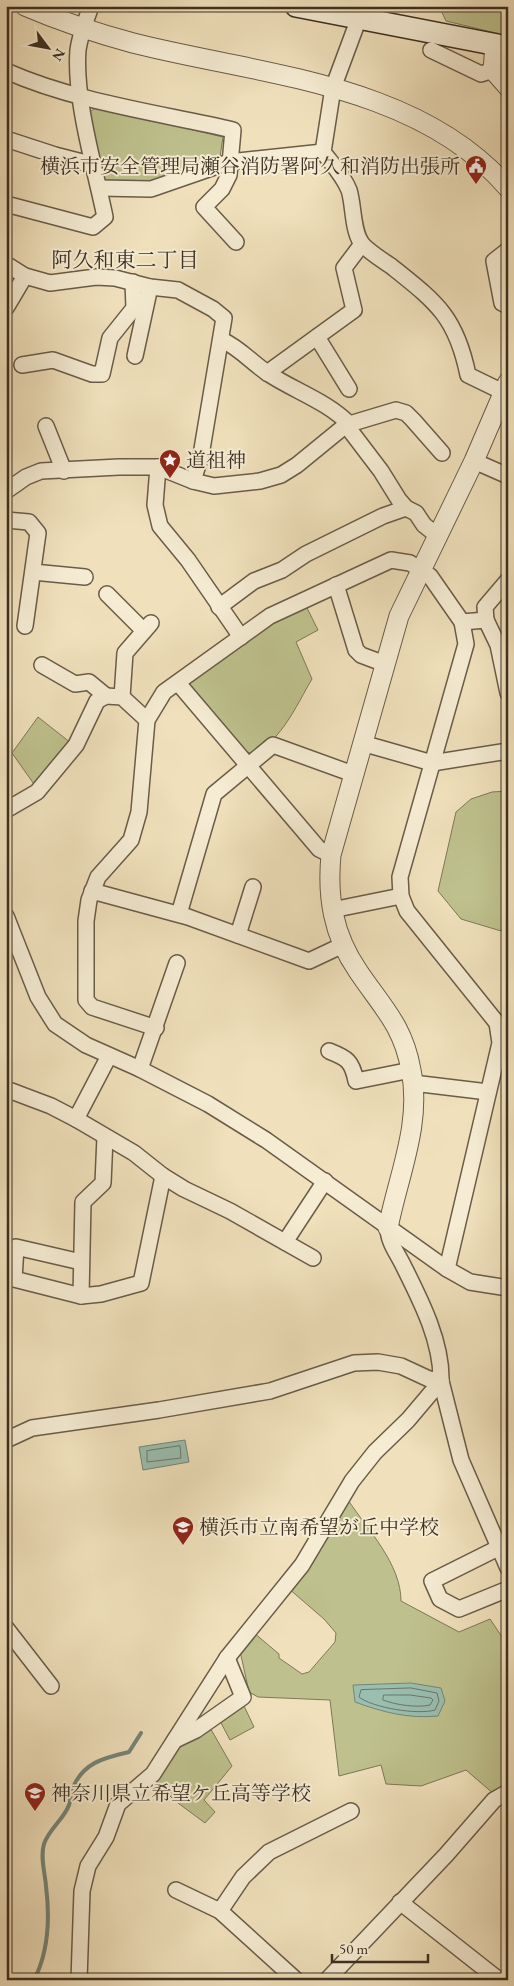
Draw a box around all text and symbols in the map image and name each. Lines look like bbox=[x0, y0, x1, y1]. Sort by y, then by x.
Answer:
north arrow bbox=[22, 22, 72, 72]
text: N bbox=[48, 45, 70, 65]
place label: 横浜市安全管理局瀬谷消防署阿久和消防出張所 bbox=[40, 153, 460, 179]
public building icon: 横浜市安全管理局瀬谷消防署阿久和消防出張所 bbox=[464, 154, 488, 185]
district label: 阿久和東二丁目 bbox=[52, 246, 199, 273]
place label: 道祖神 bbox=[186, 447, 246, 473]
place icon: 道祖神 bbox=[158, 448, 182, 479]
place label: 横浜市立南希望が丘中学校 bbox=[199, 1514, 439, 1540]
school or university icon: 横浜市立南希望が丘中学校 bbox=[171, 1515, 195, 1546]
place label: 神奈川県立希望ケ丘高等学校 bbox=[51, 1780, 311, 1806]
school or university icon: 神奈川県立希望ケ丘高等学校 bbox=[23, 1781, 47, 1812]
scale bar bbox=[332, 1931, 428, 1963]
text: 50 m bbox=[339, 1939, 368, 1958]

